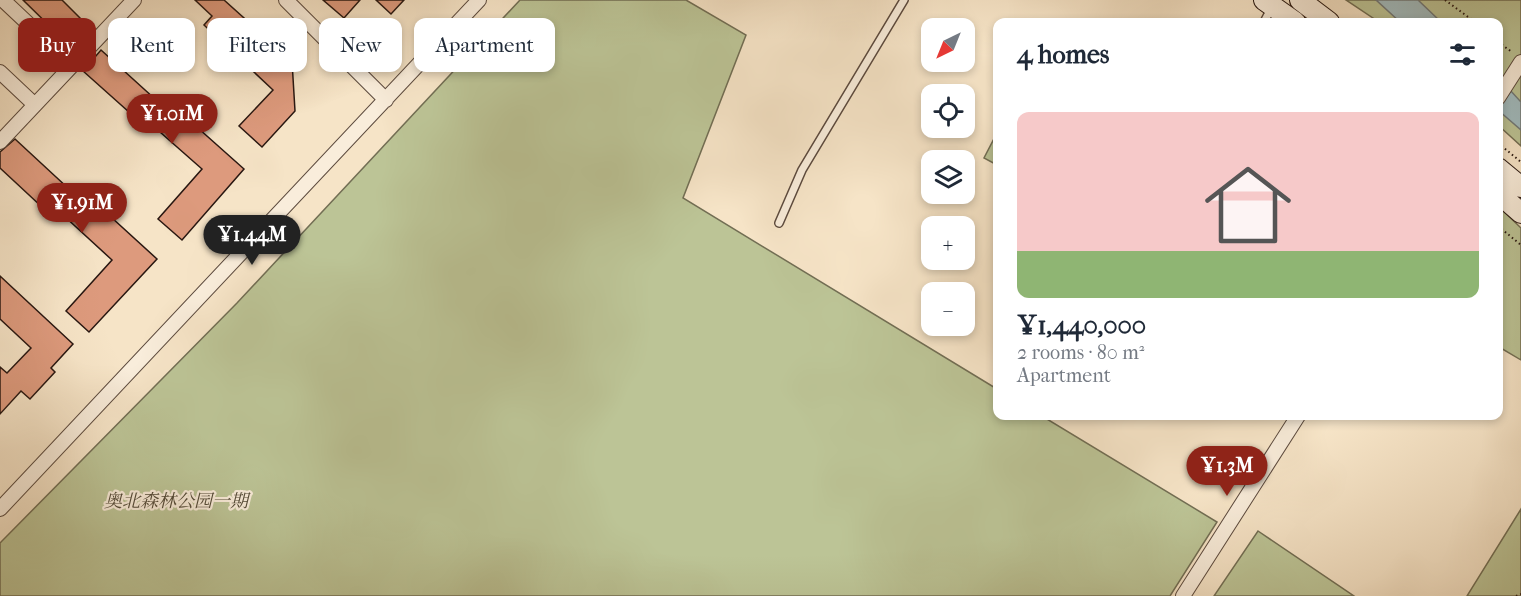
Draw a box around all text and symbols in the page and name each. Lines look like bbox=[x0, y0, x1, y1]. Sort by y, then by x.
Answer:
chip: Buy bbox=[18, 18, 96, 72]
chip: Rent bbox=[108, 18, 195, 72]
chip: Filters bbox=[207, 18, 307, 72]
chip: New bbox=[319, 18, 402, 72]
chip: Apartment bbox=[414, 18, 555, 72]
north arrow bbox=[921, 18, 975, 72]
map controls bbox=[921, 18, 975, 336]
icon: filters bbox=[1446, 38, 1479, 71]
text: 4 homes bbox=[1017, 39, 1109, 70]
button: locate bbox=[921, 84, 975, 138]
pin: ¥1.01M bbox=[123, 94, 221, 145]
text: ¥1.01M bbox=[141, 102, 203, 125]
button: layers bbox=[921, 150, 975, 204]
icon: home bbox=[1194, 151, 1302, 259]
pin: ¥1.91M bbox=[33, 183, 131, 234]
text: ¥1.91M bbox=[51, 191, 113, 214]
pin: ¥1.44M bbox=[203, 215, 301, 266]
button: + bbox=[921, 216, 975, 270]
text: ¥1.44M bbox=[217, 223, 287, 246]
button: − bbox=[921, 282, 975, 336]
text: ¥1,440,000 bbox=[1017, 310, 1146, 341]
text: 2 rooms · 80 m² bbox=[1017, 341, 1144, 364]
text: Apartment bbox=[1017, 364, 1111, 387]
pin: ¥1.3M bbox=[1185, 446, 1269, 497]
text: ¥1.3M bbox=[1200, 454, 1254, 477]
park label: 奥北森林公园一期 bbox=[104, 491, 251, 512]

